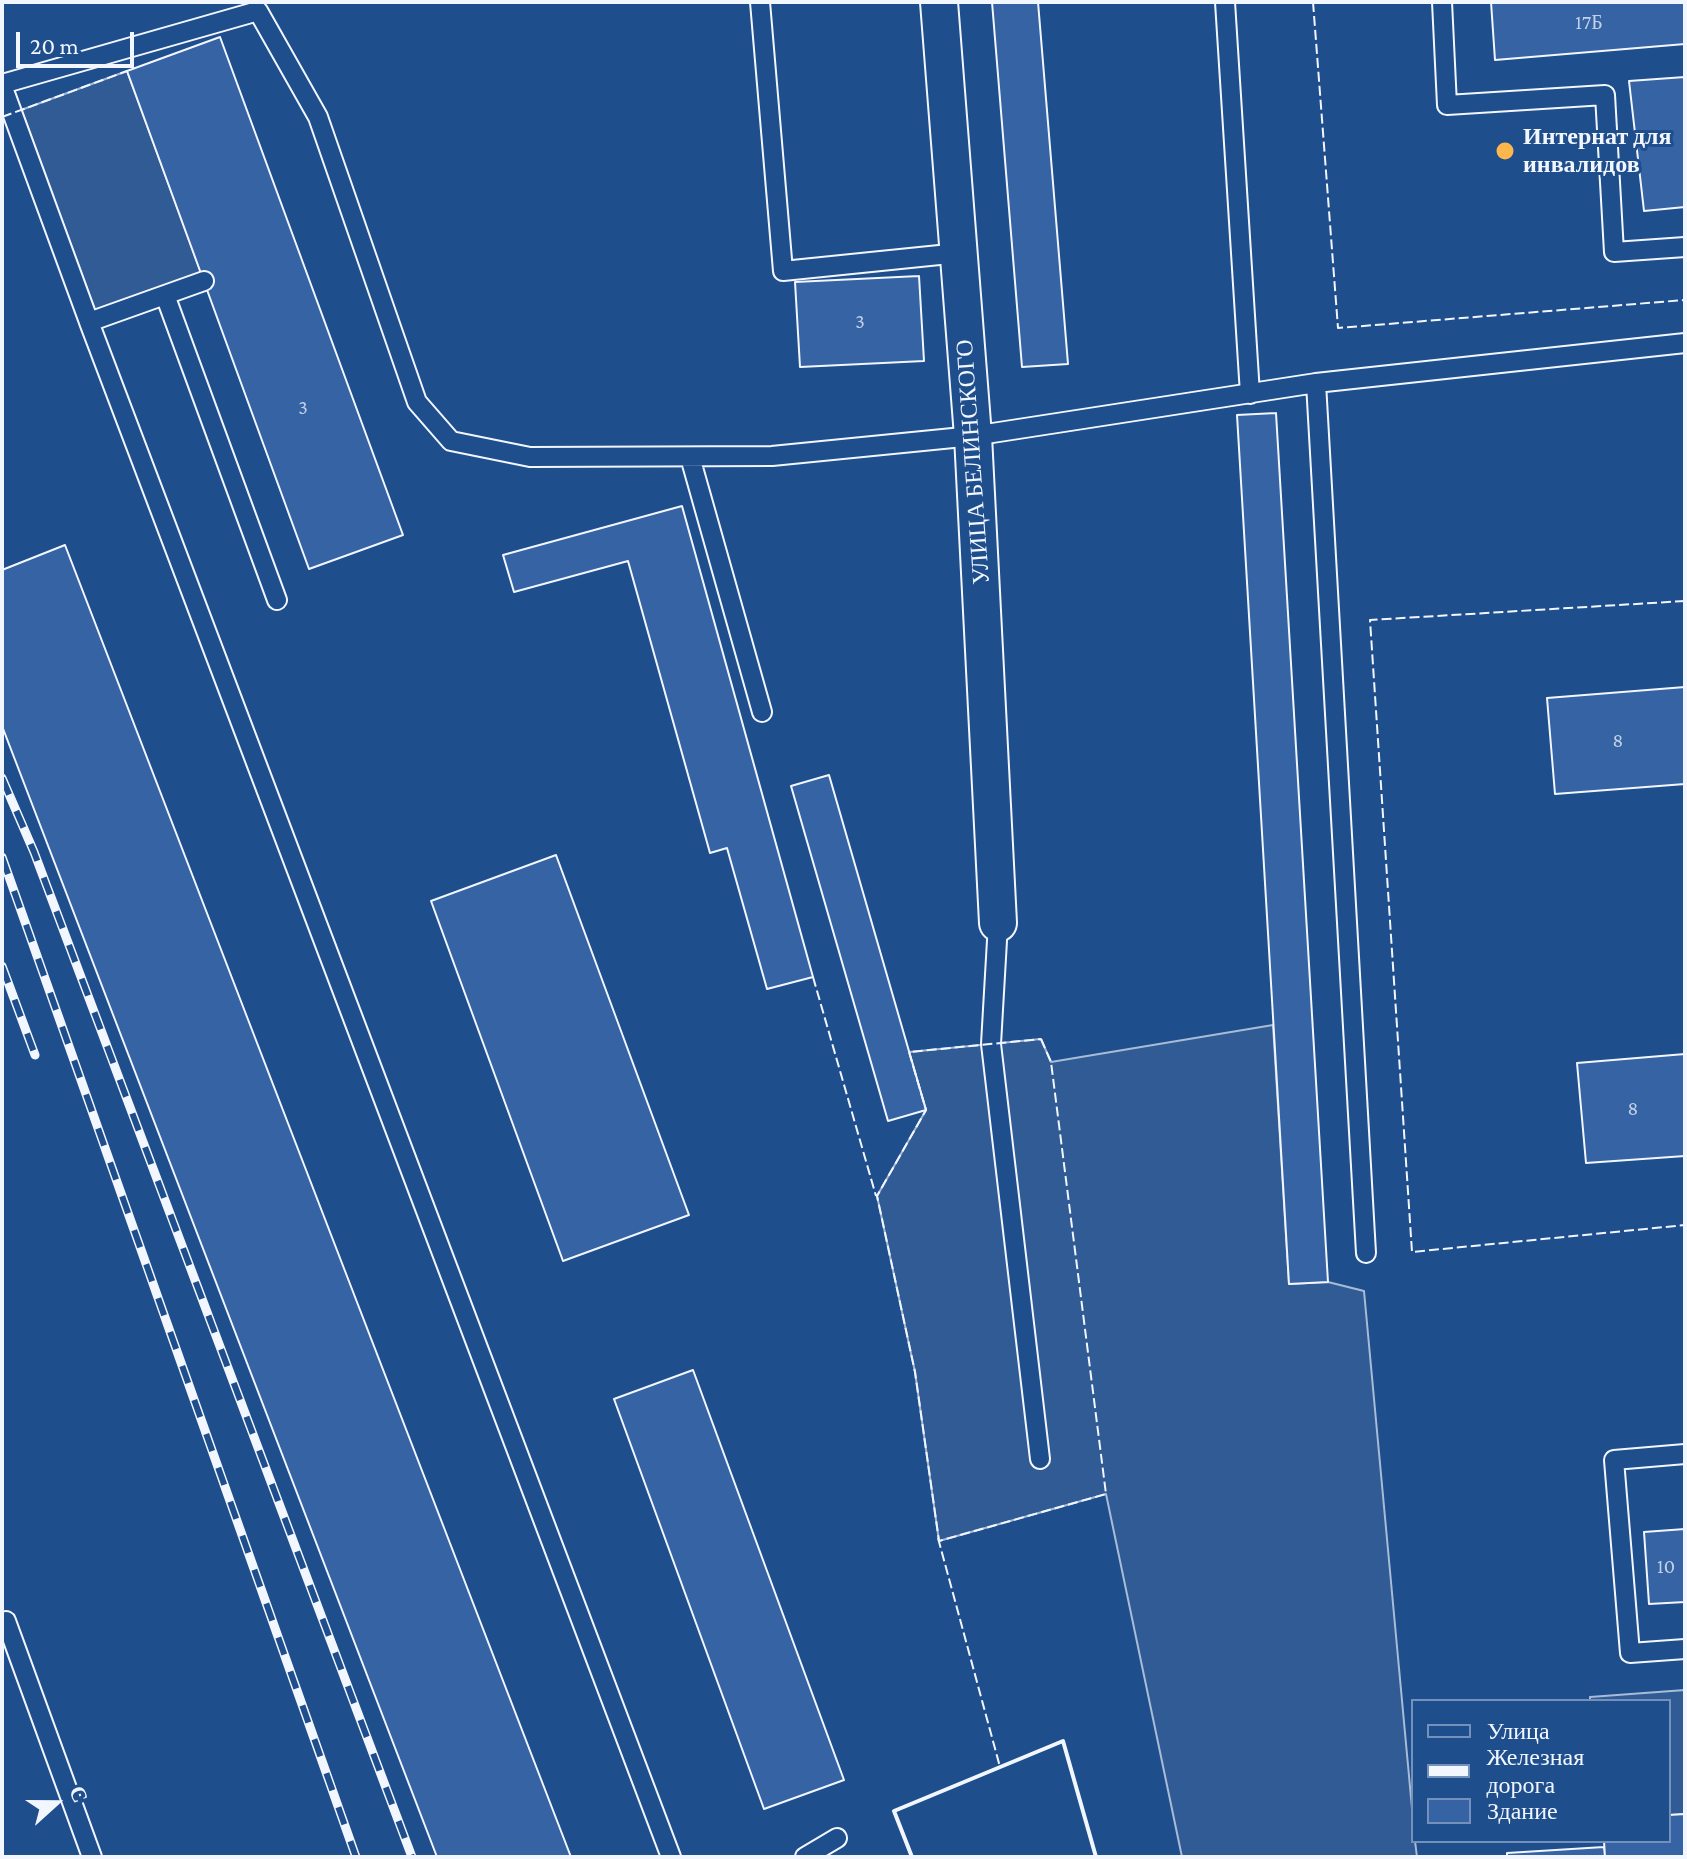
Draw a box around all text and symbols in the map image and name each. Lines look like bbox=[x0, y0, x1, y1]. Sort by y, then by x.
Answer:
house number: 17Б bbox=[1575, 11, 1603, 35]
scale bar bbox=[20, 16, 138, 66]
text: 20 m bbox=[30, 32, 79, 59]
place label: Интернат для инвалидов bbox=[1523, 123, 1671, 179]
marker: Интернат для инвалидов bbox=[1494, 140, 1516, 162]
house number: 3 bbox=[855, 310, 865, 334]
street label: УЛИЦА БЕЛИНСКОГО bbox=[950, 339, 996, 585]
house number: 3 bbox=[298, 396, 308, 420]
house number: 8 bbox=[1613, 729, 1623, 753]
house number: 8 bbox=[1628, 1097, 1638, 1121]
house number: 10 bbox=[1657, 1555, 1675, 1579]
legend bbox=[1411, 1699, 1671, 1843]
text: Улица bbox=[1487, 1717, 1550, 1744]
text: Железная дорога bbox=[1486, 1743, 1584, 1798]
north arrow bbox=[16, 1763, 96, 1843]
text: С bbox=[64, 1782, 93, 1806]
text: Здание bbox=[1487, 1797, 1558, 1824]

